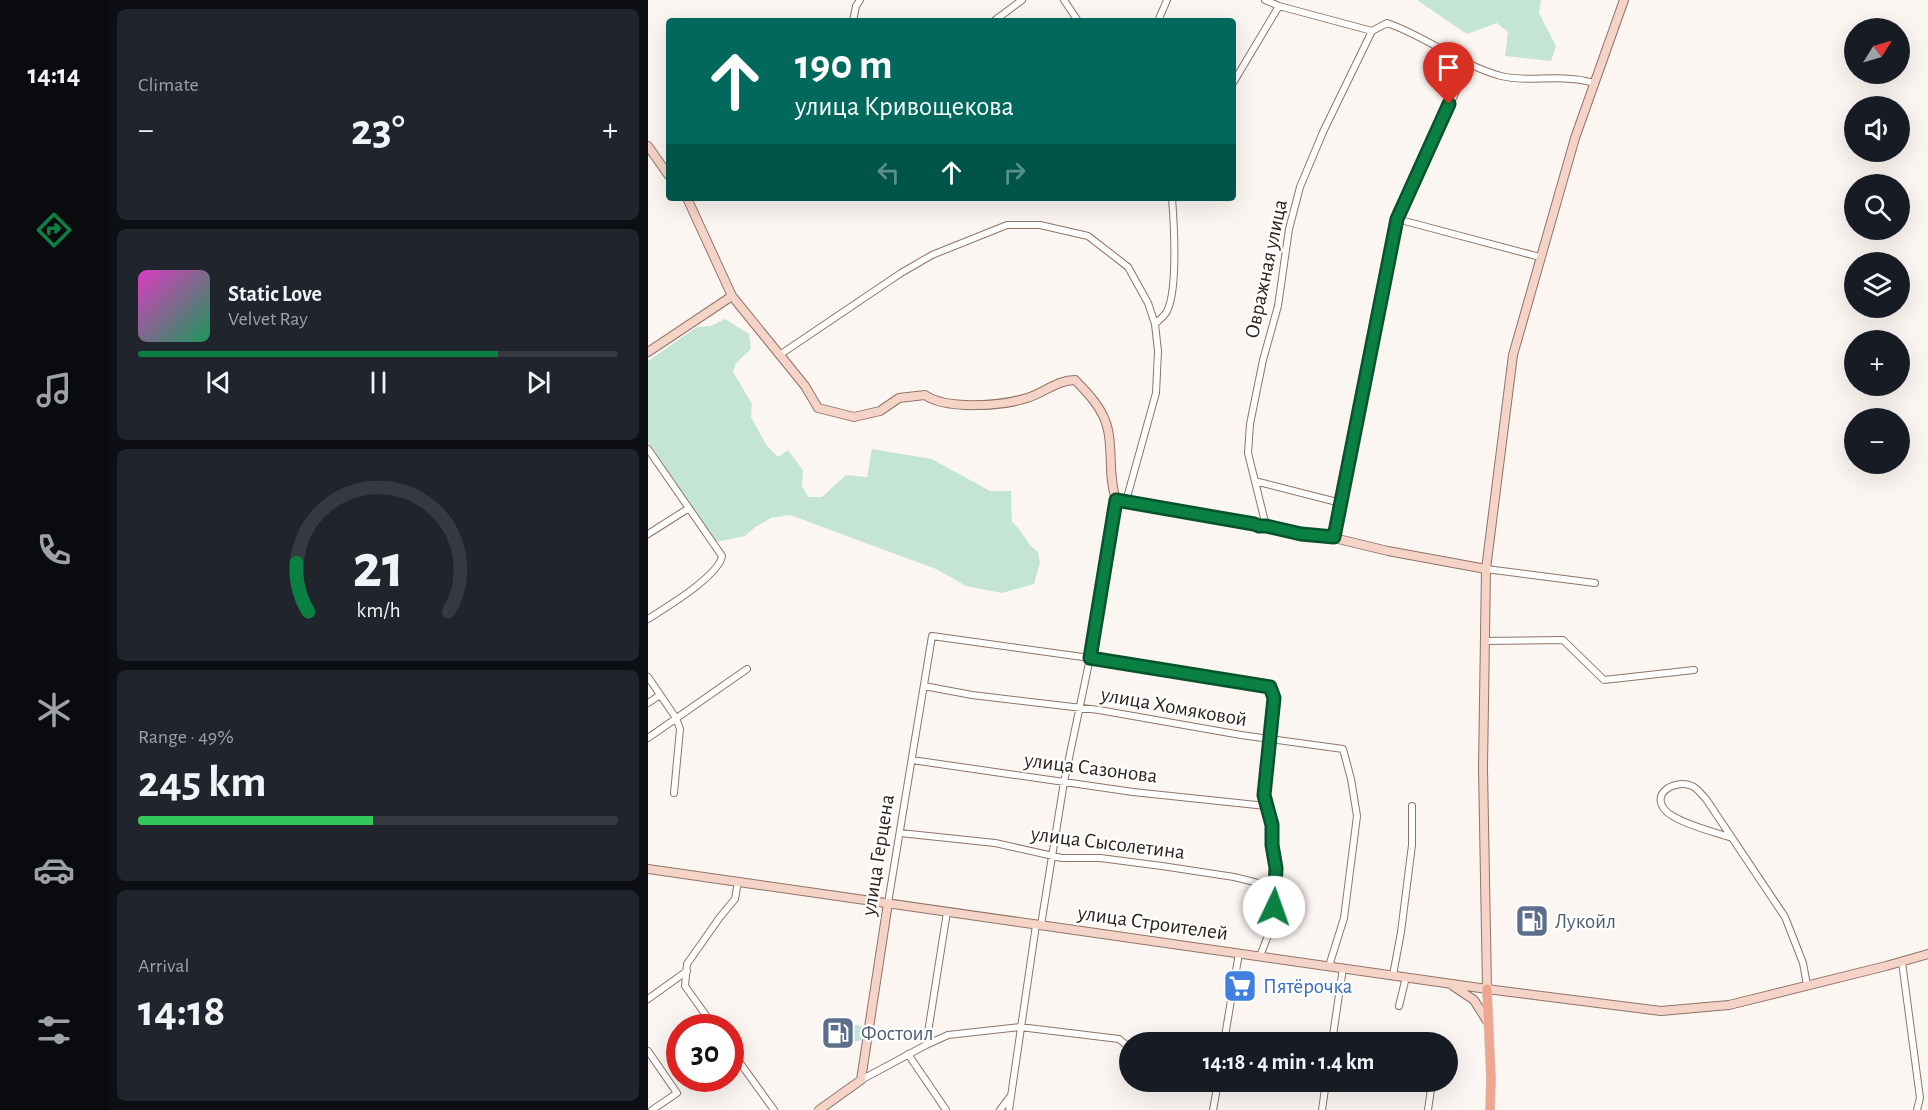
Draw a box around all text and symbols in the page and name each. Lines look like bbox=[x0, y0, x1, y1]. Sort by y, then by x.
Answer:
north arrow bbox=[1844, 18, 1910, 84]
map controls bbox=[1844, 18, 1910, 474]
icon: ahead bbox=[696, 42, 774, 120]
pin bbox=[1423, 42, 1474, 104]
text: 190 m bbox=[795, 44, 893, 86]
icon: arrive bbox=[1432, 51, 1465, 84]
text: 14:14 bbox=[28, 61, 80, 88]
text: Climate bbox=[138, 75, 199, 95]
text: улица Кривощекова bbox=[795, 93, 1014, 120]
button: sound bbox=[1844, 96, 1910, 162]
text: 23° bbox=[351, 108, 405, 153]
text: − bbox=[138, 114, 154, 147]
text: + bbox=[602, 114, 618, 147]
icon: left bbox=[872, 156, 905, 189]
icon: ahead bbox=[935, 156, 968, 189]
icon: right bbox=[998, 156, 1031, 189]
button: search bbox=[1844, 174, 1910, 240]
street label: Овражная улица bbox=[1241, 197, 1291, 340]
icon: directions bbox=[33, 209, 75, 251]
button: layers bbox=[1844, 252, 1910, 318]
text: Static Love bbox=[228, 283, 322, 305]
text: Velvet Ray bbox=[228, 309, 308, 329]
button: + bbox=[1844, 330, 1910, 396]
icon: previous bbox=[202, 366, 235, 399]
icon: pause bbox=[362, 366, 395, 399]
icon: next bbox=[522, 366, 555, 399]
icon: music bbox=[33, 369, 75, 411]
button: − bbox=[1844, 408, 1910, 474]
icon: phone bbox=[33, 529, 75, 571]
text: 21 bbox=[352, 536, 404, 598]
text: km/h bbox=[356, 600, 400, 621]
street label: улица Хомяковой bbox=[1098, 684, 1249, 730]
icon: climate bbox=[33, 689, 75, 731]
text: Range · 49% bbox=[138, 727, 234, 747]
street label: улица Сазонова bbox=[1022, 749, 1159, 787]
text: 245 km bbox=[138, 760, 267, 805]
street label: улица Герцена bbox=[858, 793, 898, 918]
street label: улица Сысолетина bbox=[1029, 823, 1187, 863]
icon: car bbox=[33, 849, 75, 891]
position arrow bbox=[1242, 875, 1306, 939]
street label: улица Строителей bbox=[1076, 902, 1229, 944]
fuel station icon: Лукойл bbox=[1514, 903, 1550, 939]
place label: Лукойл bbox=[1555, 911, 1616, 932]
text: Arrival bbox=[138, 956, 189, 976]
supermarket icon: Пятёрочка bbox=[1222, 968, 1258, 1004]
place label: Пятёрочка bbox=[1263, 976, 1353, 997]
text: 14:18 bbox=[138, 989, 226, 1034]
icon: filters bbox=[33, 1009, 75, 1051]
speed limit sign: 30 bbox=[666, 1014, 744, 1092]
fuel station icon: Фостоил bbox=[820, 1015, 856, 1051]
place label: Фостоил bbox=[861, 1023, 934, 1044]
text: 14:18 · 4 min · 1.4 km bbox=[1203, 1051, 1374, 1073]

